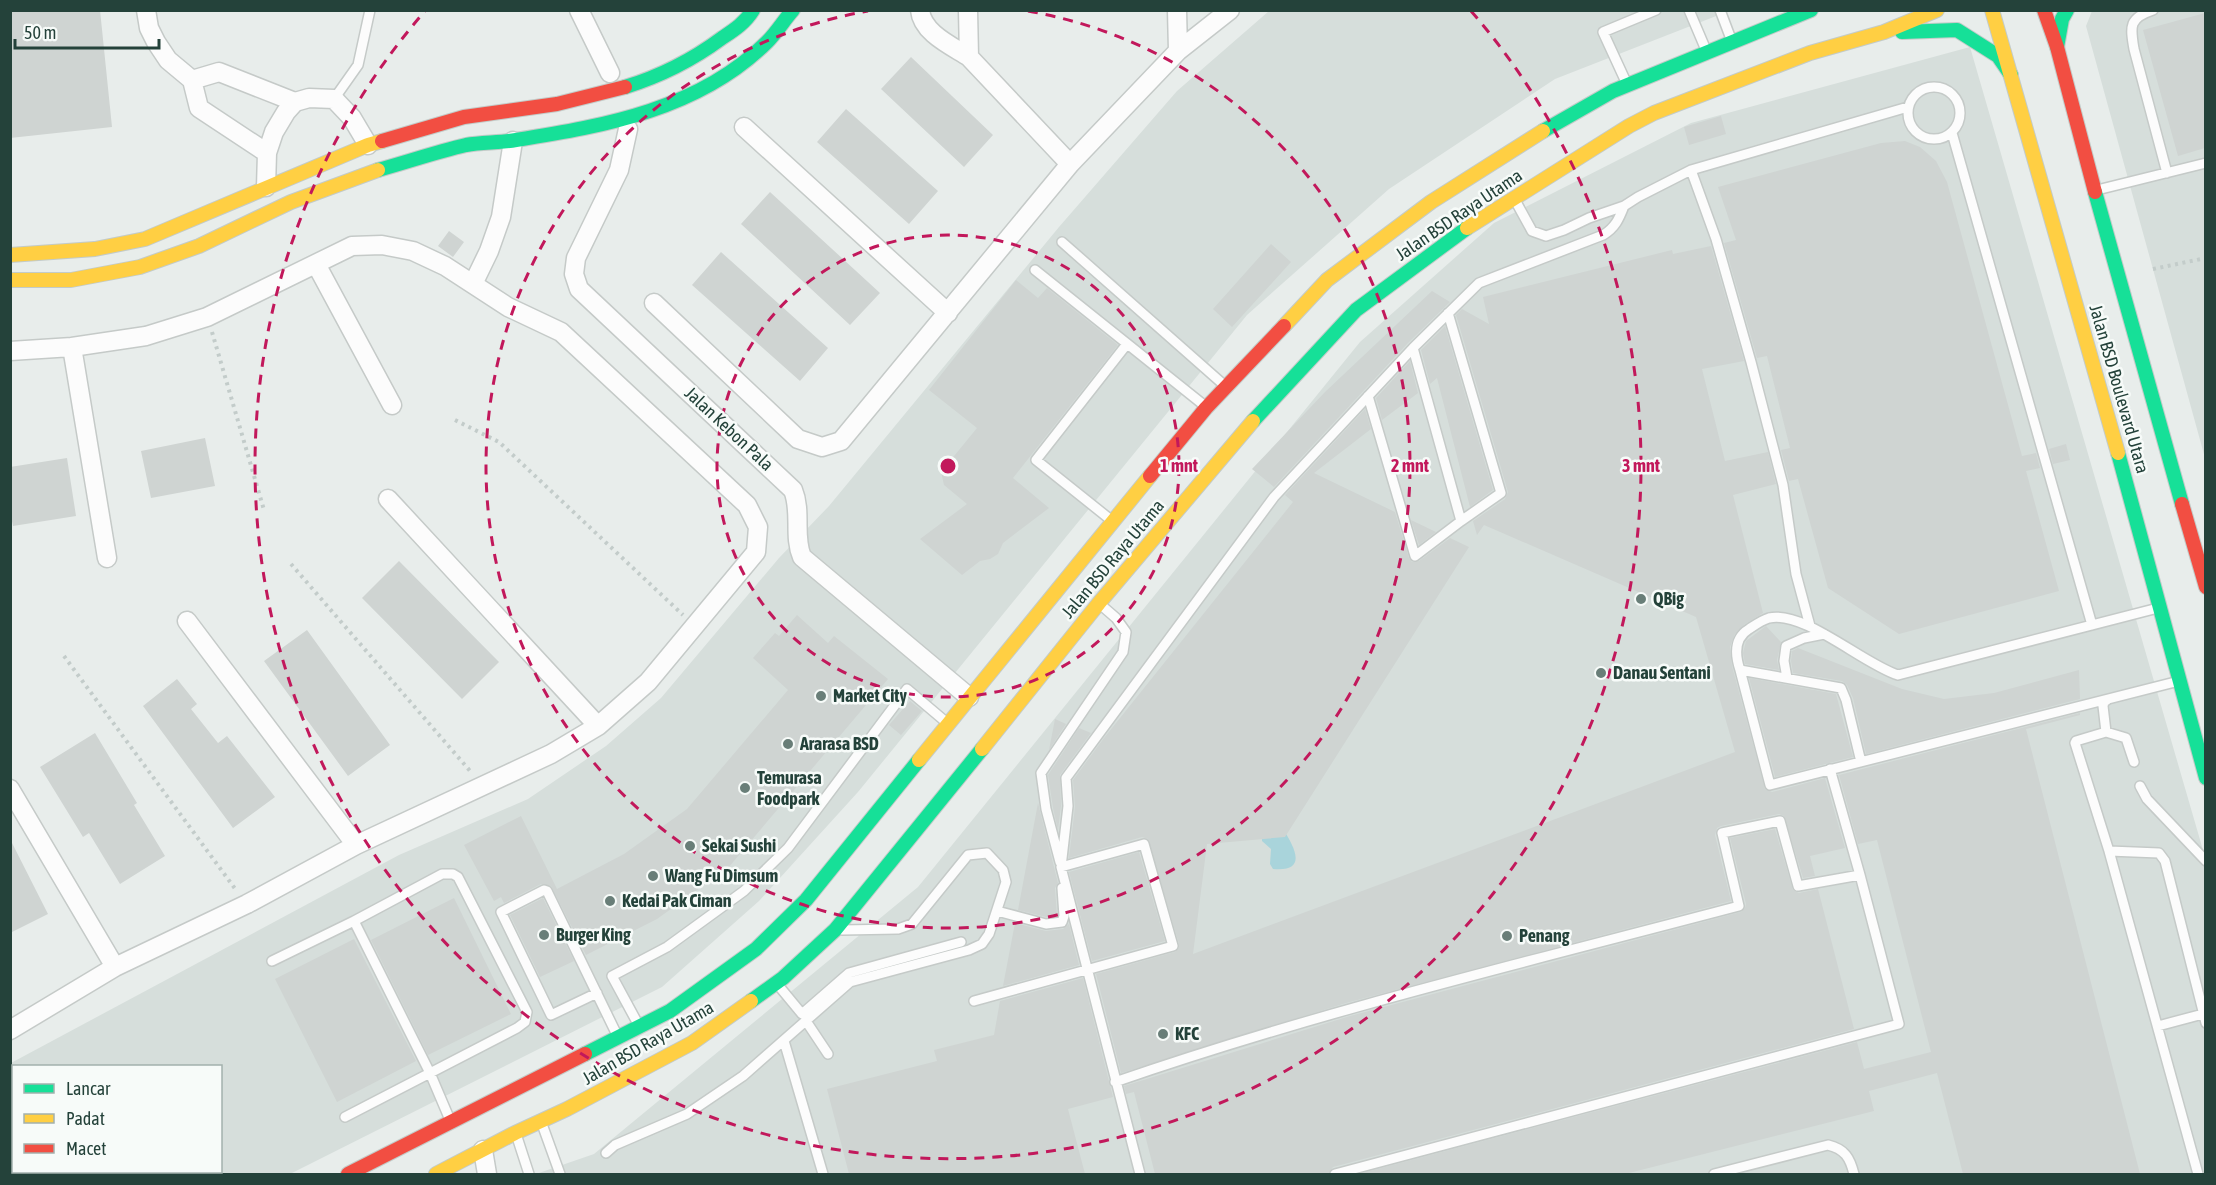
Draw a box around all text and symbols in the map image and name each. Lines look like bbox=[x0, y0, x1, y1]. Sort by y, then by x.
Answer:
scale bar bbox=[15, 12, 159, 50]
text: 50 m bbox=[24, 22, 56, 43]
street label: Jalan BSD Raya Utama bbox=[1391, 164, 1526, 265]
street label: Jalan BSD Boulevard Utara bbox=[2085, 302, 2154, 476]
street label: Jalan Kebon Pala bbox=[681, 382, 778, 475]
text: 1 mnt bbox=[1160, 455, 1199, 476]
text: 2 mnt bbox=[1391, 455, 1430, 476]
text: 3 mnt bbox=[1622, 455, 1661, 476]
centre of rings bbox=[938, 456, 958, 476]
street label: Jalan BSD Raya Utama bbox=[1057, 495, 1168, 622]
place label: QBig bbox=[1653, 588, 1684, 609]
marker: QBig bbox=[1634, 592, 1648, 606]
place label: Danau Sentani bbox=[1613, 662, 1711, 683]
marker: Danau Sentani bbox=[1594, 666, 1608, 680]
place label: Market City bbox=[833, 685, 908, 706]
marker: Market City bbox=[814, 689, 828, 703]
place label: Ararasa BSD bbox=[799, 733, 879, 754]
marker: Ararasa BSD bbox=[781, 737, 795, 751]
place label: Temurasa Foodpark bbox=[757, 767, 822, 809]
marker: Temurasa Foodpark bbox=[738, 781, 752, 795]
place label: Sekai Sushi bbox=[702, 835, 776, 856]
marker: Sekai Sushi bbox=[683, 839, 697, 853]
place label: Wang Fu Dimsum bbox=[664, 865, 778, 886]
marker: Wang Fu Dimsum bbox=[646, 869, 660, 883]
place label: Kedai Pak Ciman bbox=[622, 890, 732, 911]
marker: Kedai Pak Ciman bbox=[603, 894, 617, 908]
place label: Burger King bbox=[556, 924, 631, 945]
place label: Penang bbox=[1519, 925, 1570, 946]
marker: Burger King bbox=[537, 928, 551, 942]
marker: Penang bbox=[1500, 929, 1514, 943]
street label: Jalan BSD Raya Utama bbox=[578, 996, 717, 1089]
place label: KFC bbox=[1175, 1023, 1199, 1044]
marker: KFC bbox=[1156, 1027, 1170, 1041]
legend bbox=[12, 1065, 222, 1173]
text: Lancar bbox=[66, 1078, 111, 1099]
text: Padat bbox=[66, 1108, 105, 1129]
text: Macet bbox=[66, 1138, 106, 1159]

